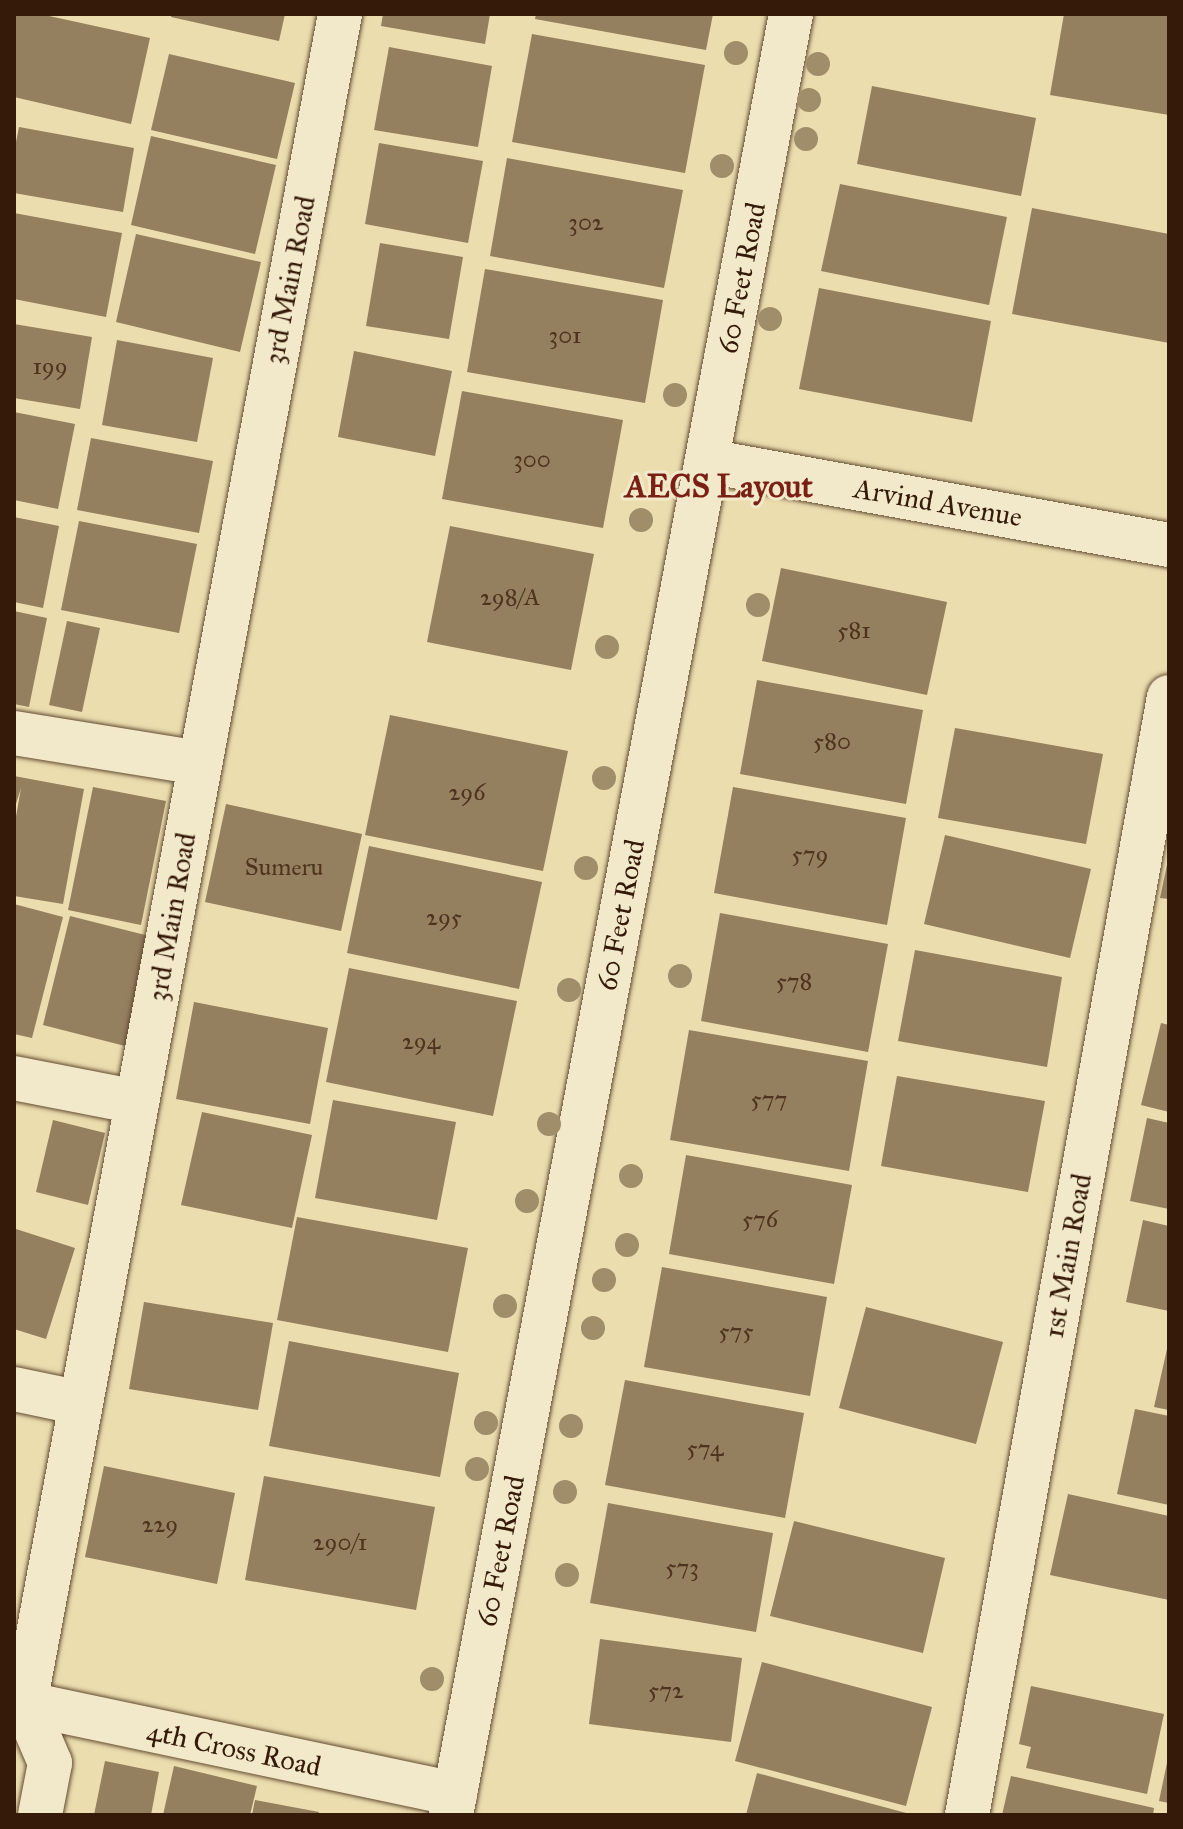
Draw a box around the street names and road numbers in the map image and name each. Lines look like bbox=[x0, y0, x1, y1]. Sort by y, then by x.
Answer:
street label: 3rd Main Road bbox=[257, 193, 323, 367]
street label: 60 Feet Road bbox=[711, 200, 773, 356]
street label: Arvind Avenue bbox=[851, 472, 1025, 534]
street label: 3rd Main Road bbox=[141, 830, 203, 1004]
street label: 60 Feet Road bbox=[590, 837, 652, 993]
street label: 1st Main Road bbox=[1037, 1171, 1099, 1341]
street label: 60 Feet Road bbox=[470, 1473, 532, 1629]
street label: 4th Cross Road bbox=[144, 1714, 324, 1784]

